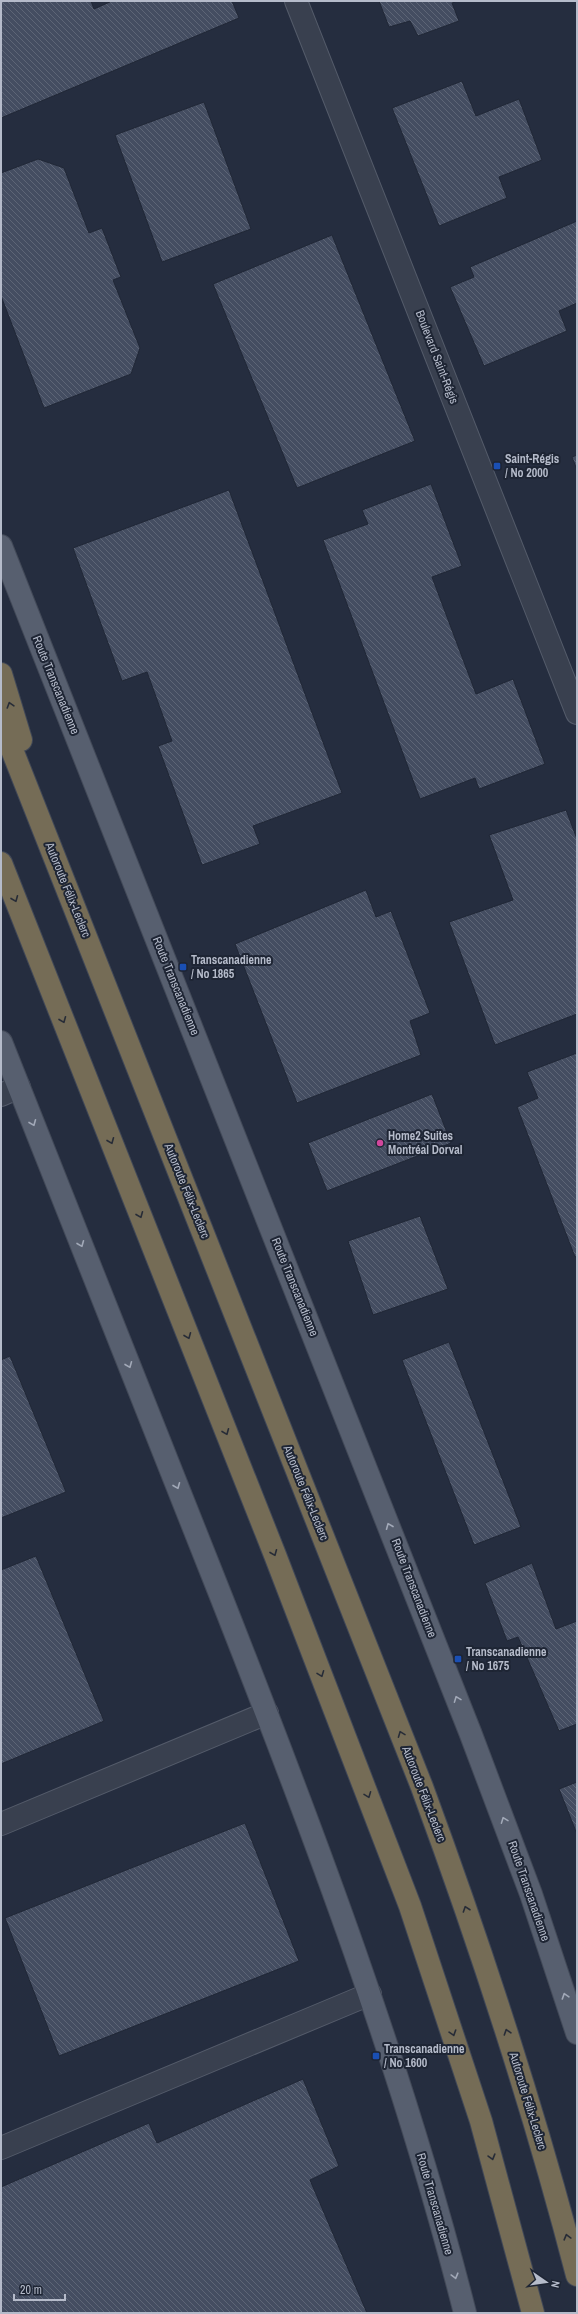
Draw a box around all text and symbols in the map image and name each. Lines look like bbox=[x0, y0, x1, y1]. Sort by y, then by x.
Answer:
street label: Boulevard Saint-Régis bbox=[412, 308, 462, 406]
place label: Saint-Régis / No 2000 bbox=[505, 451, 560, 481]
marker: Saint-Régis / No 2000 bbox=[492, 461, 502, 471]
street label: Route Transcanadienne bbox=[29, 633, 83, 737]
one-way arrow bbox=[6, 702, 15, 709]
street label: Autoroute Félix-Leclerc bbox=[41, 839, 94, 940]
one-way arrow bbox=[11, 896, 19, 903]
street label: Route Transcanadienne bbox=[149, 934, 203, 1038]
place label: Transcanadienne / No 1865 bbox=[191, 952, 272, 982]
marker: Transcanadienne / No 1865 bbox=[178, 962, 188, 972]
one-way arrow bbox=[59, 1017, 67, 1024]
one-way arrow bbox=[29, 1120, 37, 1127]
place label: Home2 Suites Montréal Dorval bbox=[388, 1128, 463, 1158]
one-way arrow bbox=[106, 1136, 114, 1144]
marker: Home2 Suites Montréal Dorval bbox=[375, 1138, 385, 1148]
street label: Autoroute Félix-Leclerc bbox=[160, 1140, 213, 1241]
one-way arrow bbox=[135, 1210, 143, 1218]
street label: Route Transcanadienne bbox=[268, 1235, 322, 1339]
one-way arrow bbox=[76, 1240, 84, 1248]
one-way arrow bbox=[183, 1332, 191, 1339]
one-way arrow bbox=[124, 1362, 132, 1369]
one-way arrow bbox=[221, 1427, 229, 1435]
street label: Autoroute Félix-Leclerc bbox=[279, 1442, 332, 1543]
one-way arrow bbox=[172, 1482, 180, 1489]
one-way arrow bbox=[386, 1522, 394, 1529]
street label: Route Transcanadienne bbox=[388, 1536, 440, 1640]
one-way arrow bbox=[269, 1548, 277, 1556]
place label: Transcanadienne / No 1675 bbox=[466, 1644, 547, 1674]
marker: Transcanadienne / No 1675 bbox=[453, 1654, 463, 1664]
one-way arrow bbox=[317, 1670, 325, 1677]
one-way arrow bbox=[454, 1695, 462, 1702]
one-way arrow bbox=[398, 1731, 406, 1738]
street label: Autoroute Félix-Leclerc bbox=[398, 1743, 450, 1844]
one-way arrow bbox=[364, 1791, 372, 1798]
one-way arrow bbox=[500, 1817, 508, 1824]
street label: Route Transcanadienne bbox=[504, 1839, 554, 1943]
one-way arrow bbox=[462, 1905, 471, 1912]
one-way arrow bbox=[561, 1993, 570, 2000]
one-way arrow bbox=[503, 2029, 512, 2036]
one-way arrow bbox=[449, 2030, 457, 2037]
place label: Transcanadienne / No 1600 bbox=[384, 2041, 465, 2071]
street label: Autoroute Félix-Leclerc bbox=[505, 2049, 550, 2152]
marker: Transcanadienne / No 1600 bbox=[371, 2051, 381, 2061]
street label: Route Transcanadienne bbox=[413, 2151, 457, 2257]
one-way arrow bbox=[487, 2154, 496, 2161]
one-way arrow bbox=[563, 2234, 572, 2241]
north arrow bbox=[526, 2262, 566, 2302]
one-way arrow bbox=[450, 2272, 459, 2279]
scale bar bbox=[14, 2276, 65, 2302]
text: N bbox=[548, 2280, 563, 2289]
text: 20 m bbox=[20, 2282, 42, 2298]

